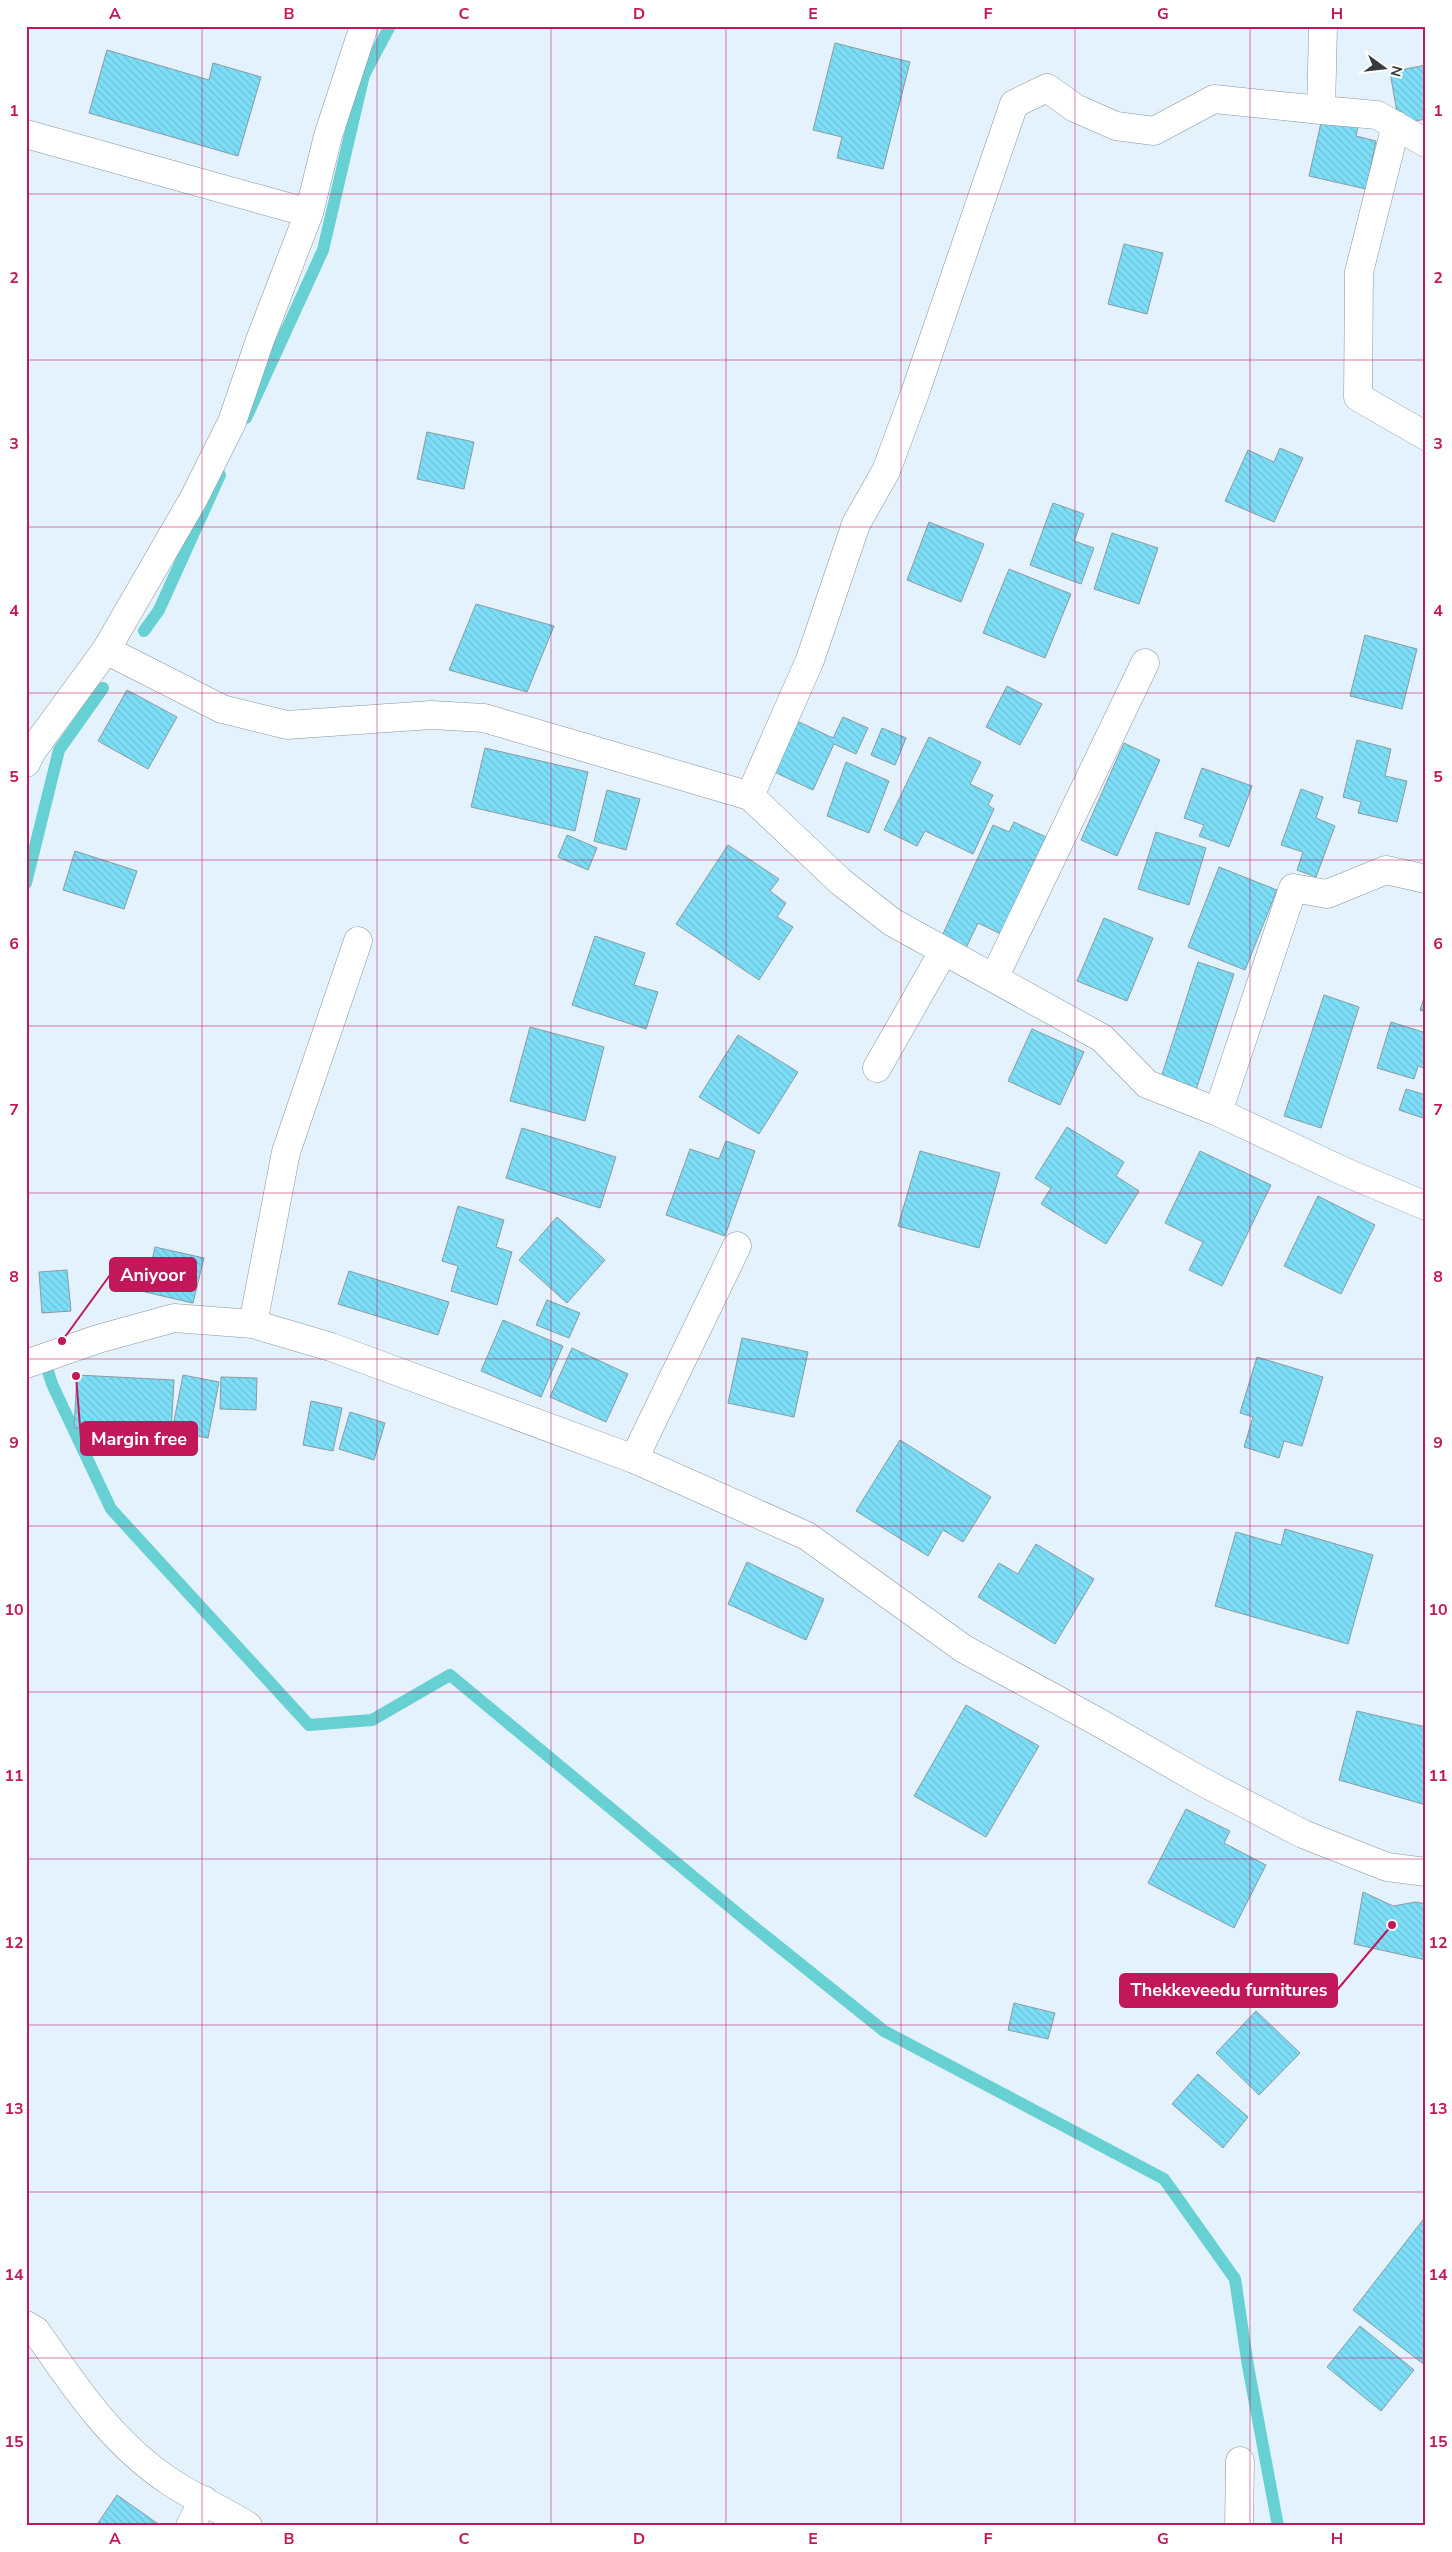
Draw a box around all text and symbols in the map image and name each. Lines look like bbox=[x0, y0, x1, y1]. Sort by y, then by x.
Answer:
text: A bbox=[109, 3, 121, 25]
text: B bbox=[283, 3, 295, 25]
text: C bbox=[459, 3, 470, 25]
text: D bbox=[633, 3, 645, 25]
text: E bbox=[808, 3, 818, 25]
text: F bbox=[984, 3, 993, 25]
text: G bbox=[1157, 3, 1169, 25]
text: H bbox=[1331, 3, 1343, 25]
north arrow bbox=[1360, 42, 1410, 92]
text: N bbox=[1386, 64, 1407, 79]
text: 1 bbox=[9, 100, 19, 122]
text: 1 bbox=[1433, 100, 1443, 122]
text: 2 bbox=[9, 267, 19, 289]
text: 2 bbox=[1433, 267, 1443, 289]
text: 3 bbox=[9, 433, 19, 455]
text: 3 bbox=[1433, 433, 1443, 455]
text: 4 bbox=[9, 600, 19, 622]
text: 4 bbox=[1433, 600, 1443, 622]
text: 5 bbox=[9, 766, 19, 788]
text: 5 bbox=[1433, 766, 1443, 788]
text: 6 bbox=[9, 933, 19, 955]
text: 6 bbox=[1433, 933, 1443, 955]
text: 7 bbox=[9, 1099, 19, 1121]
text: 7 bbox=[1433, 1099, 1443, 1121]
callout: Aniyoor bbox=[110, 1258, 196, 1291]
text: Aniyoor bbox=[120, 1263, 186, 1287]
text: 8 bbox=[9, 1266, 19, 1288]
text: 8 bbox=[1433, 1266, 1443, 1288]
callout: Margin free bbox=[81, 1422, 197, 1455]
text: Margin free bbox=[91, 1427, 187, 1451]
text: 9 bbox=[9, 1432, 19, 1454]
text: 9 bbox=[1433, 1432, 1443, 1454]
text: 10 bbox=[4, 1599, 24, 1621]
text: 10 bbox=[1428, 1599, 1448, 1621]
text: 11 bbox=[4, 1765, 24, 1787]
text: 11 bbox=[1428, 1765, 1448, 1787]
text: 12 bbox=[4, 1932, 24, 1954]
text: 12 bbox=[1428, 1932, 1448, 1954]
callout: Thekkeveedu furnitures bbox=[1120, 1974, 1337, 2007]
text: Thekkeveedu furnitures bbox=[1130, 1978, 1328, 2002]
text: 13 bbox=[4, 2098, 24, 2120]
text: 13 bbox=[1428, 2098, 1448, 2120]
text: 14 bbox=[4, 2264, 24, 2286]
text: 14 bbox=[1428, 2264, 1448, 2286]
text: 15 bbox=[4, 2431, 24, 2453]
text: 15 bbox=[1428, 2431, 1448, 2453]
text: A bbox=[109, 2528, 121, 2550]
text: B bbox=[283, 2528, 295, 2550]
text: C bbox=[459, 2528, 470, 2550]
text: D bbox=[633, 2528, 645, 2550]
text: E bbox=[808, 2528, 818, 2550]
text: F bbox=[984, 2528, 993, 2550]
text: G bbox=[1157, 2528, 1169, 2550]
text: H bbox=[1331, 2528, 1343, 2550]

